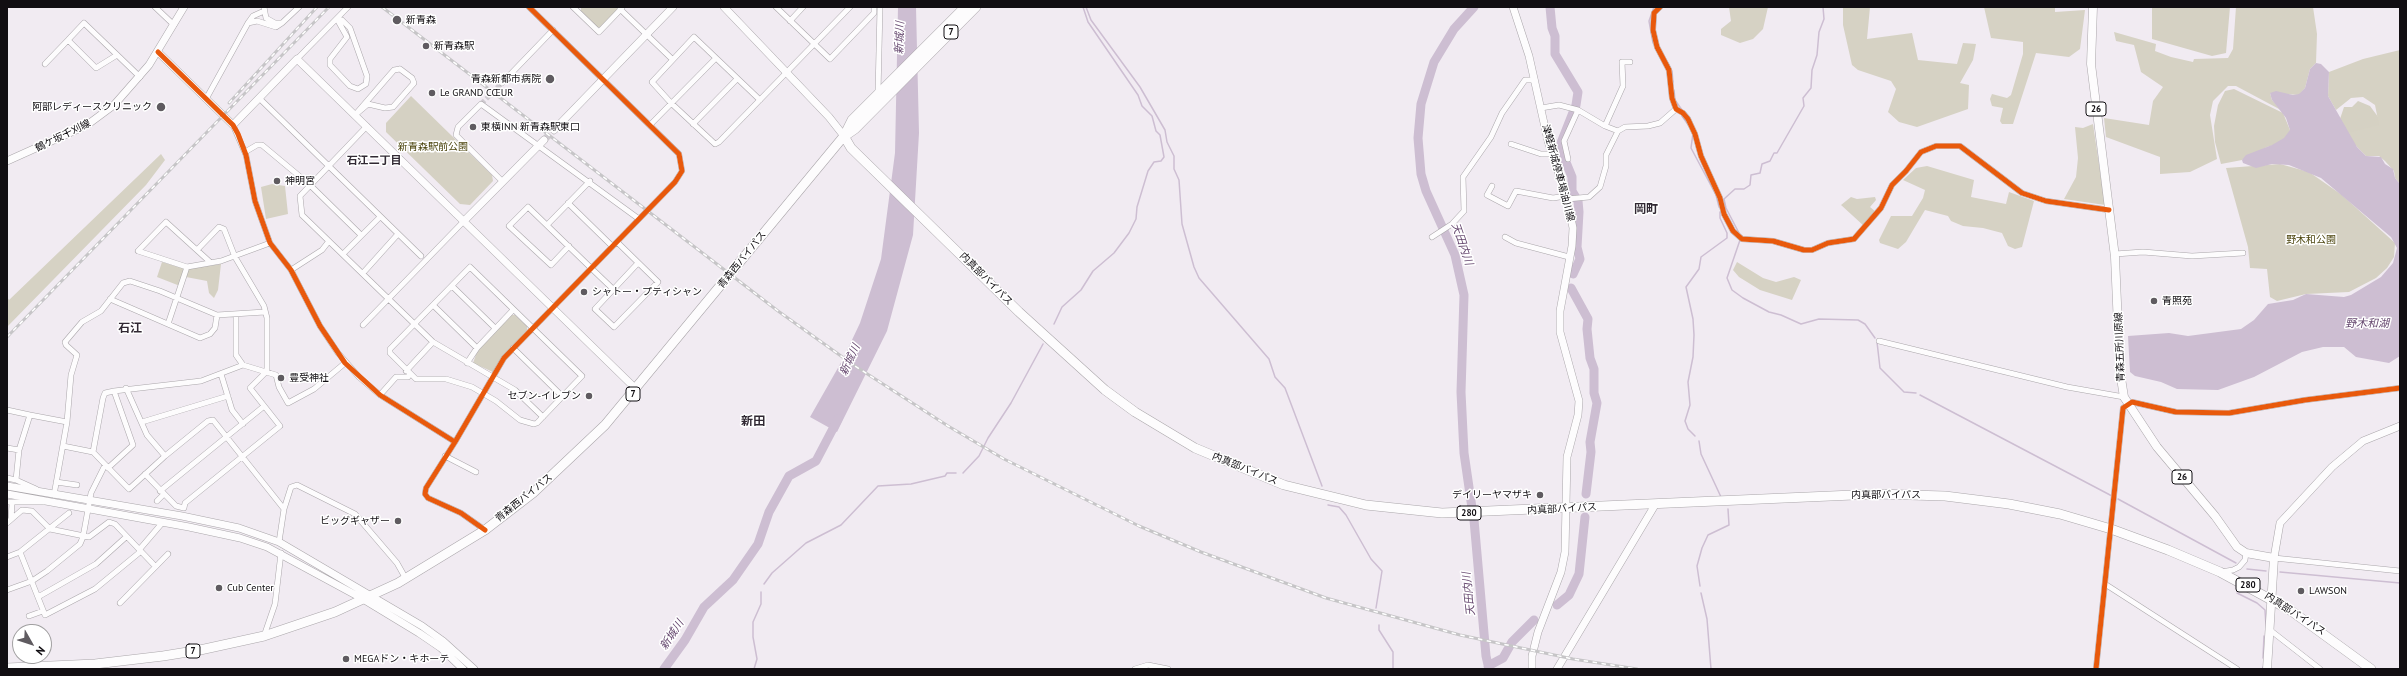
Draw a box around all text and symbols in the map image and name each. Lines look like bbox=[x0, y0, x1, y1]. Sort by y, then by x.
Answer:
marker: 新青森 bbox=[391, 14, 403, 26]
place label: 新青森 bbox=[406, 14, 436, 26]
water label: 新城川 bbox=[893, 21, 907, 55]
road number: 7 bbox=[944, 25, 958, 39]
place label: 新青森駅 bbox=[434, 40, 474, 52]
marker: 新青森駅 bbox=[421, 41, 431, 51]
place label: 青森新都市病院 bbox=[471, 73, 541, 85]
marker: 青森新都市病院 bbox=[544, 73, 556, 85]
place label: Le GRAND CŒUR bbox=[440, 87, 513, 99]
marker: Le GRAND CŒUR bbox=[427, 88, 437, 98]
place label: 阿部レディースクリニック bbox=[32, 101, 152, 113]
marker: 阿部レディースクリニック bbox=[155, 101, 167, 113]
road number: 26 bbox=[2086, 102, 2106, 116]
street label: 鶴ケ坂千刈線 bbox=[33, 117, 93, 155]
place label: 東横INN 新青森駅東口 bbox=[481, 121, 580, 133]
marker: 東横INN 新青森駅東口 bbox=[468, 122, 478, 132]
street label: 津軽新城停車場油川線 bbox=[1539, 123, 1577, 223]
park label: 新青森駅前公園 bbox=[398, 141, 468, 153]
district label: 石江二丁目 bbox=[347, 154, 401, 168]
place label: 神明宮 bbox=[285, 175, 315, 187]
marker: 神明宮 bbox=[272, 176, 282, 186]
district label: 岡町 bbox=[1634, 203, 1658, 217]
water label: 天田内川 bbox=[1449, 221, 1475, 267]
street label: 青森西バイパス bbox=[715, 229, 769, 291]
park label: 野木和公園 bbox=[2286, 234, 2336, 246]
street label: 内真部バイパス bbox=[957, 250, 1015, 308]
place label: シャトー・プティシャン bbox=[592, 286, 702, 298]
marker: シャトー・プティシャン bbox=[579, 287, 589, 297]
place label: 青照苑 bbox=[2162, 295, 2192, 307]
marker: 青照苑 bbox=[2149, 296, 2159, 306]
street label: 青森五所川原線 bbox=[2113, 312, 2127, 382]
water label: 野木和湖 bbox=[2345, 317, 2389, 331]
district label: 石江 bbox=[118, 322, 142, 336]
water label: 新城川 bbox=[837, 342, 863, 378]
place label: 豊受神社 bbox=[289, 372, 329, 384]
marker: 豊受神社 bbox=[276, 373, 286, 383]
road number: 7 bbox=[626, 387, 640, 401]
place label: セブン-イレブン bbox=[507, 390, 581, 402]
marker: セブン-イレブン bbox=[584, 391, 594, 401]
district label: 新田 bbox=[741, 415, 765, 429]
street label: 内真部バイパス bbox=[1210, 450, 1280, 488]
road number: 26 bbox=[2172, 470, 2192, 484]
street label: 青森西バイパス bbox=[493, 471, 555, 525]
place label: デイリーヤマザキ bbox=[1452, 489, 1532, 501]
street label: 内真部バイパス bbox=[1851, 489, 1921, 501]
marker: デイリーヤマザキ bbox=[1535, 490, 1545, 500]
street label: 内真部バイパス bbox=[1527, 501, 1597, 517]
road number: 280 bbox=[1457, 506, 1481, 520]
place label: ビッグギャザー bbox=[320, 515, 390, 527]
marker: ビッグギャザー bbox=[393, 516, 403, 526]
water label: 天田内川 bbox=[1460, 571, 1478, 617]
road number: 280 bbox=[2236, 578, 2260, 592]
place label: Cub Center bbox=[227, 582, 274, 594]
marker: Cub Center bbox=[214, 583, 224, 593]
place label: LAWSON bbox=[2309, 585, 2347, 597]
marker: LAWSON bbox=[2296, 586, 2306, 596]
street label: 内真部バイパス bbox=[2262, 590, 2328, 638]
water label: 新城川 bbox=[657, 618, 687, 652]
north arrow bbox=[12, 624, 52, 664]
text: N bbox=[33, 644, 48, 658]
road number: 7 bbox=[186, 644, 200, 658]
place label: MEGAドン・キホーテ bbox=[354, 653, 449, 665]
marker: MEGAドン・キホーテ bbox=[341, 654, 351, 664]

